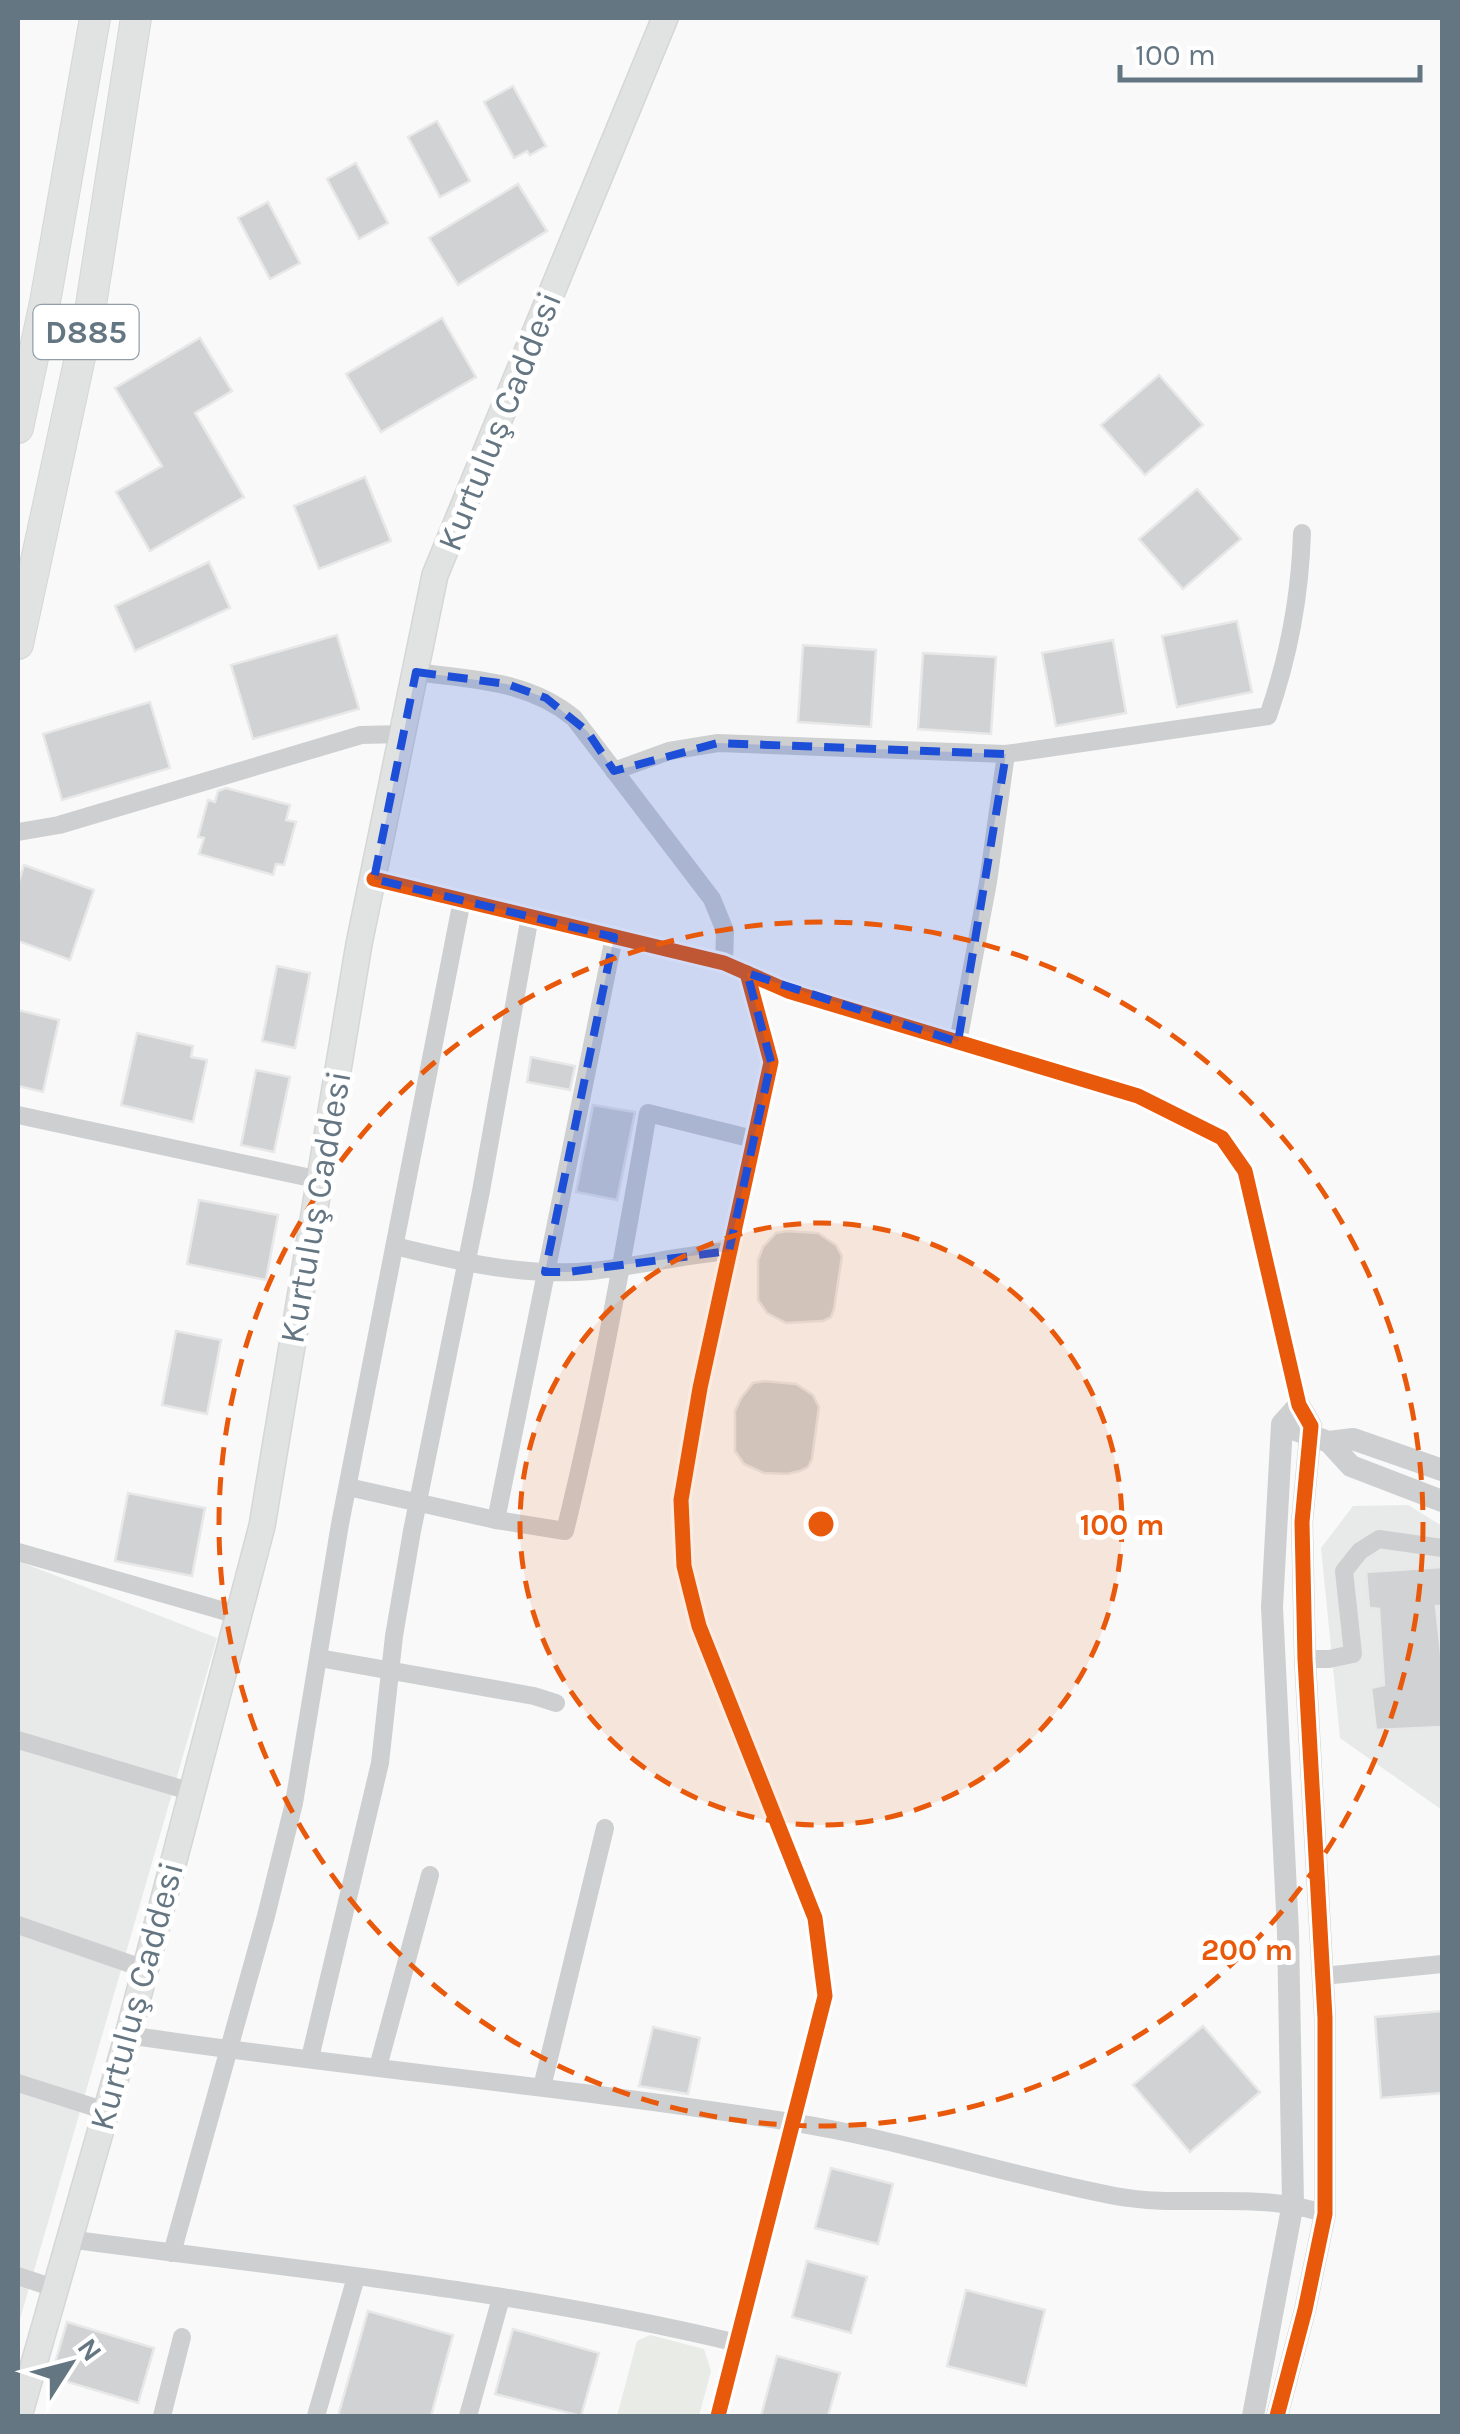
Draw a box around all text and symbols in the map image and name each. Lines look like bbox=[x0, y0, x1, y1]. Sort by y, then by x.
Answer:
scale bar bbox=[1120, 20, 1420, 82]
text: 100 m bbox=[1135, 37, 1216, 73]
street label: Kurtuluş Caddesi bbox=[429, 285, 570, 557]
road number: D885 bbox=[34, 305, 138, 359]
street label: Kurtuluş Caddesi bbox=[271, 1068, 360, 1347]
centre of rings bbox=[803, 1506, 839, 1542]
text: 100 m bbox=[1080, 1507, 1164, 1543]
street label: Kurtuluş Caddesi bbox=[81, 1857, 192, 2135]
text: 200 m bbox=[1201, 1932, 1293, 1968]
north arrow bbox=[20, 2314, 120, 2414]
text: N bbox=[71, 2332, 109, 2367]

